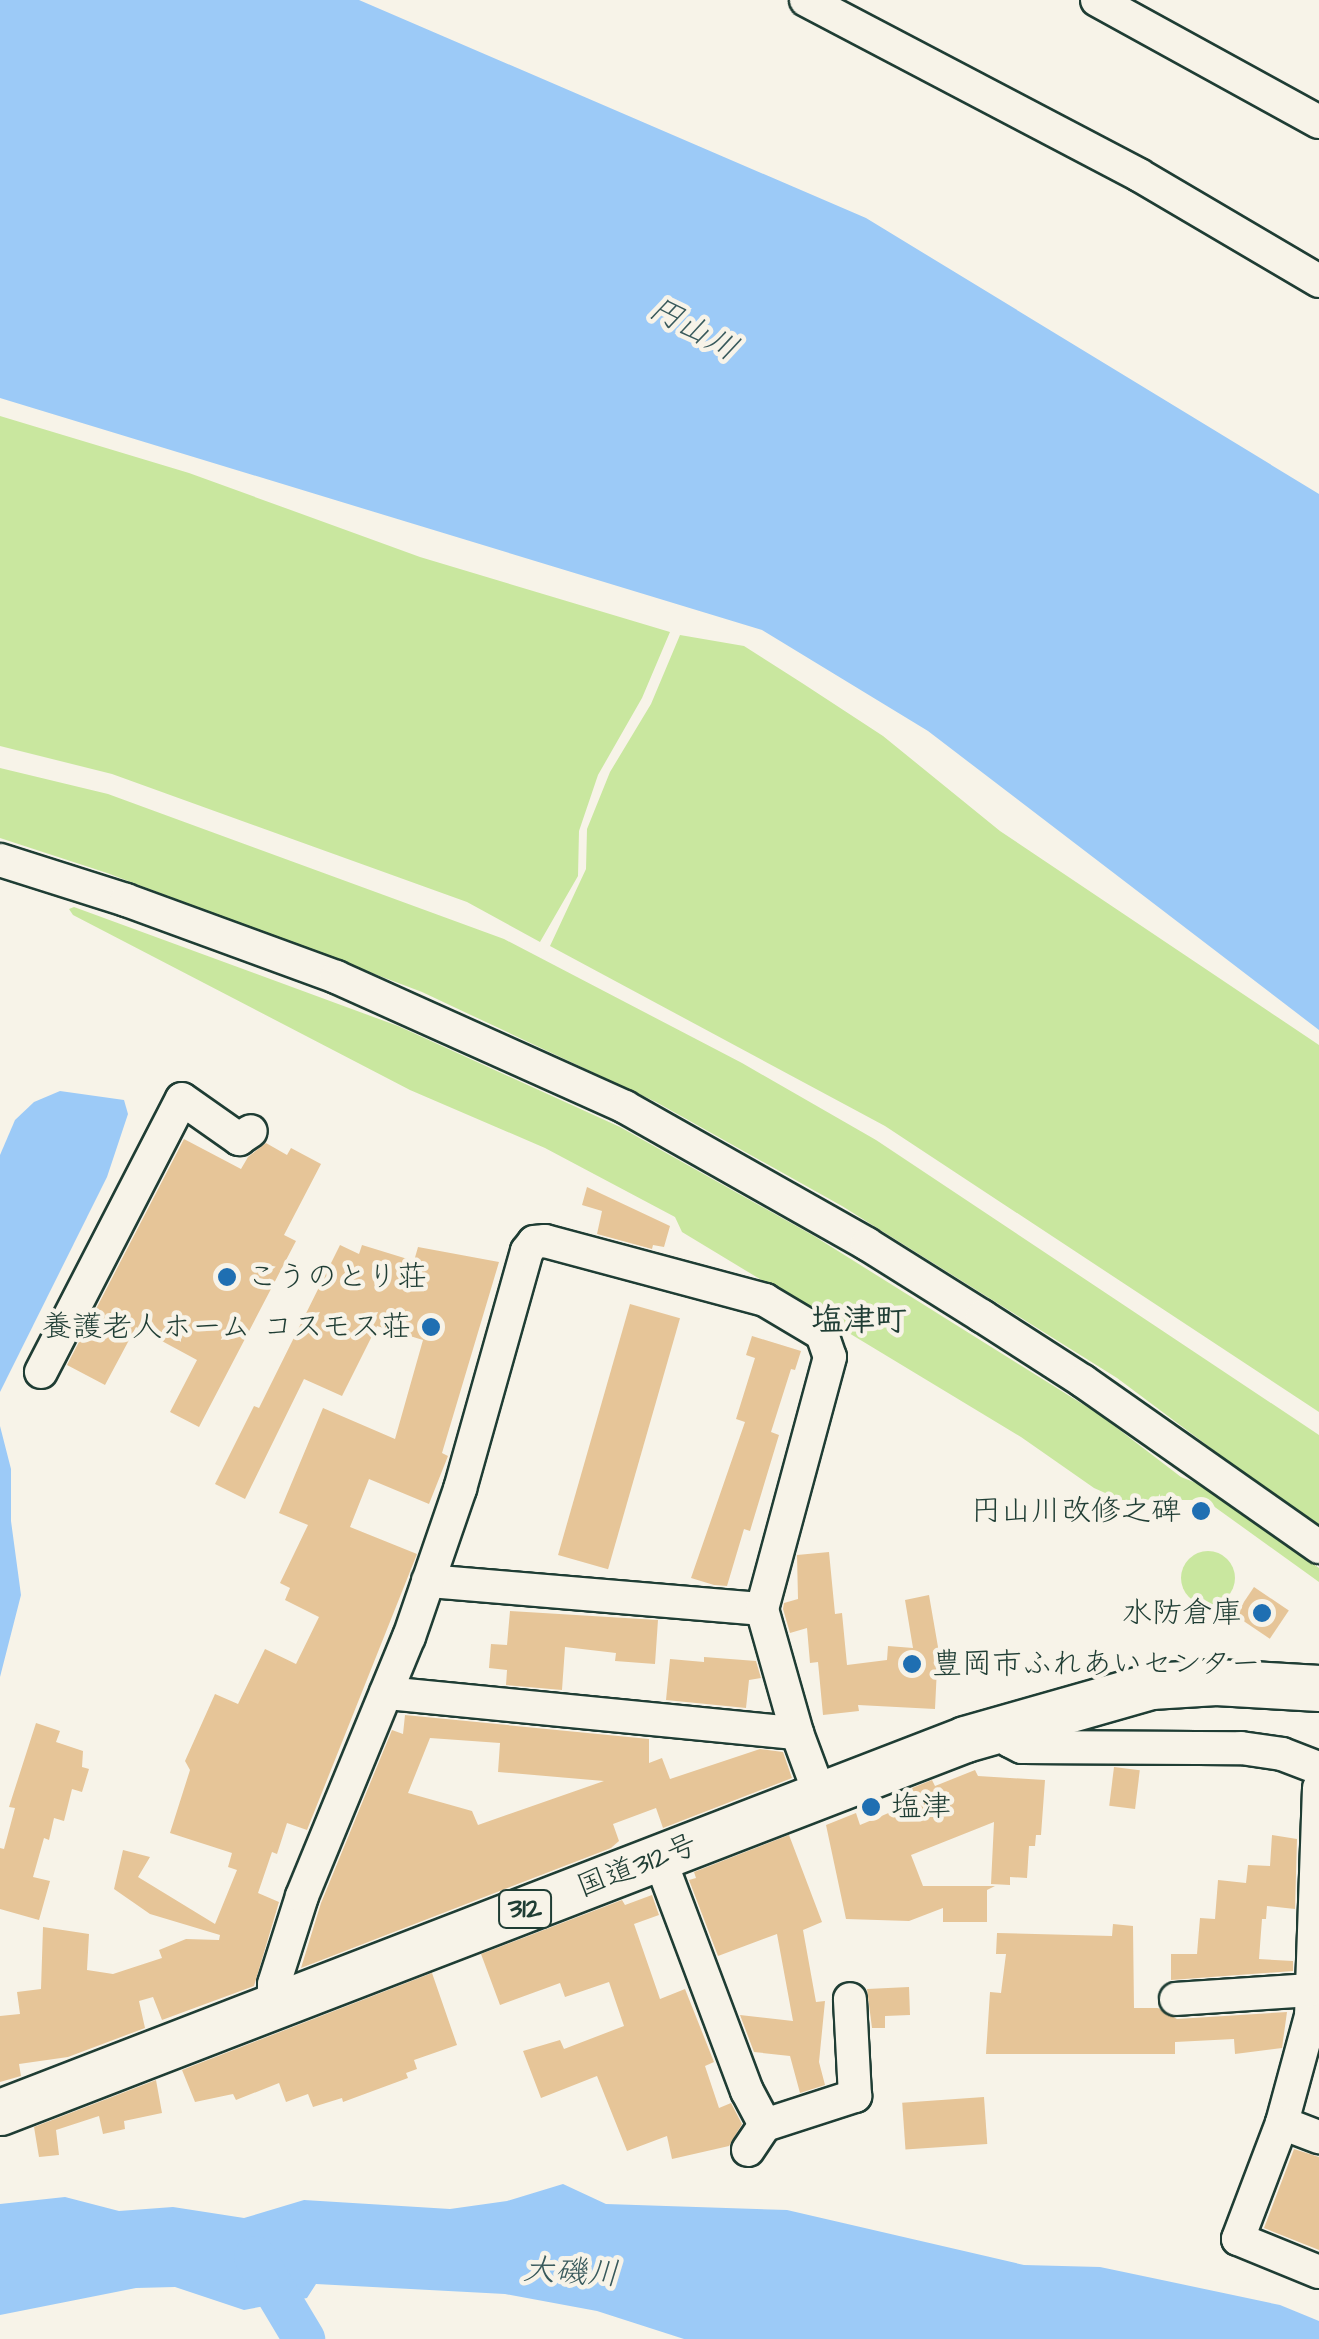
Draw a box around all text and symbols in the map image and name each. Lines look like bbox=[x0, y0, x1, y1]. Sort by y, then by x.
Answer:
water label: 円山川 bbox=[642, 290, 744, 370]
place label: こうのとり荘 bbox=[247, 1259, 427, 1295]
marker: こうのとり荘 bbox=[216, 1266, 238, 1288]
district label: 塩津町 bbox=[811, 1302, 907, 1340]
place label: 養護老人ホーム コスモス荘 bbox=[39, 1309, 411, 1345]
marker: 養護老人ホーム コスモス荘 bbox=[420, 1316, 442, 1338]
place label: 円山川改修之碑 bbox=[971, 1493, 1181, 1529]
marker: 円山川改修之碑 bbox=[1190, 1500, 1212, 1522]
place label: 水防倉庫 bbox=[1122, 1595, 1242, 1631]
marker: 水防倉庫 bbox=[1251, 1602, 1273, 1624]
place label: 豊岡市ふれあいセンター bbox=[932, 1646, 1262, 1682]
marker: 豊岡市ふれあいセンター bbox=[901, 1653, 923, 1675]
place label: 塩津 bbox=[891, 1789, 951, 1825]
marker: 塩津 bbox=[860, 1796, 882, 1818]
street label: 国道312号 bbox=[572, 1827, 702, 1905]
road number: 312 bbox=[498, 1886, 552, 1932]
water label: 大磯川 bbox=[522, 2251, 620, 2295]

